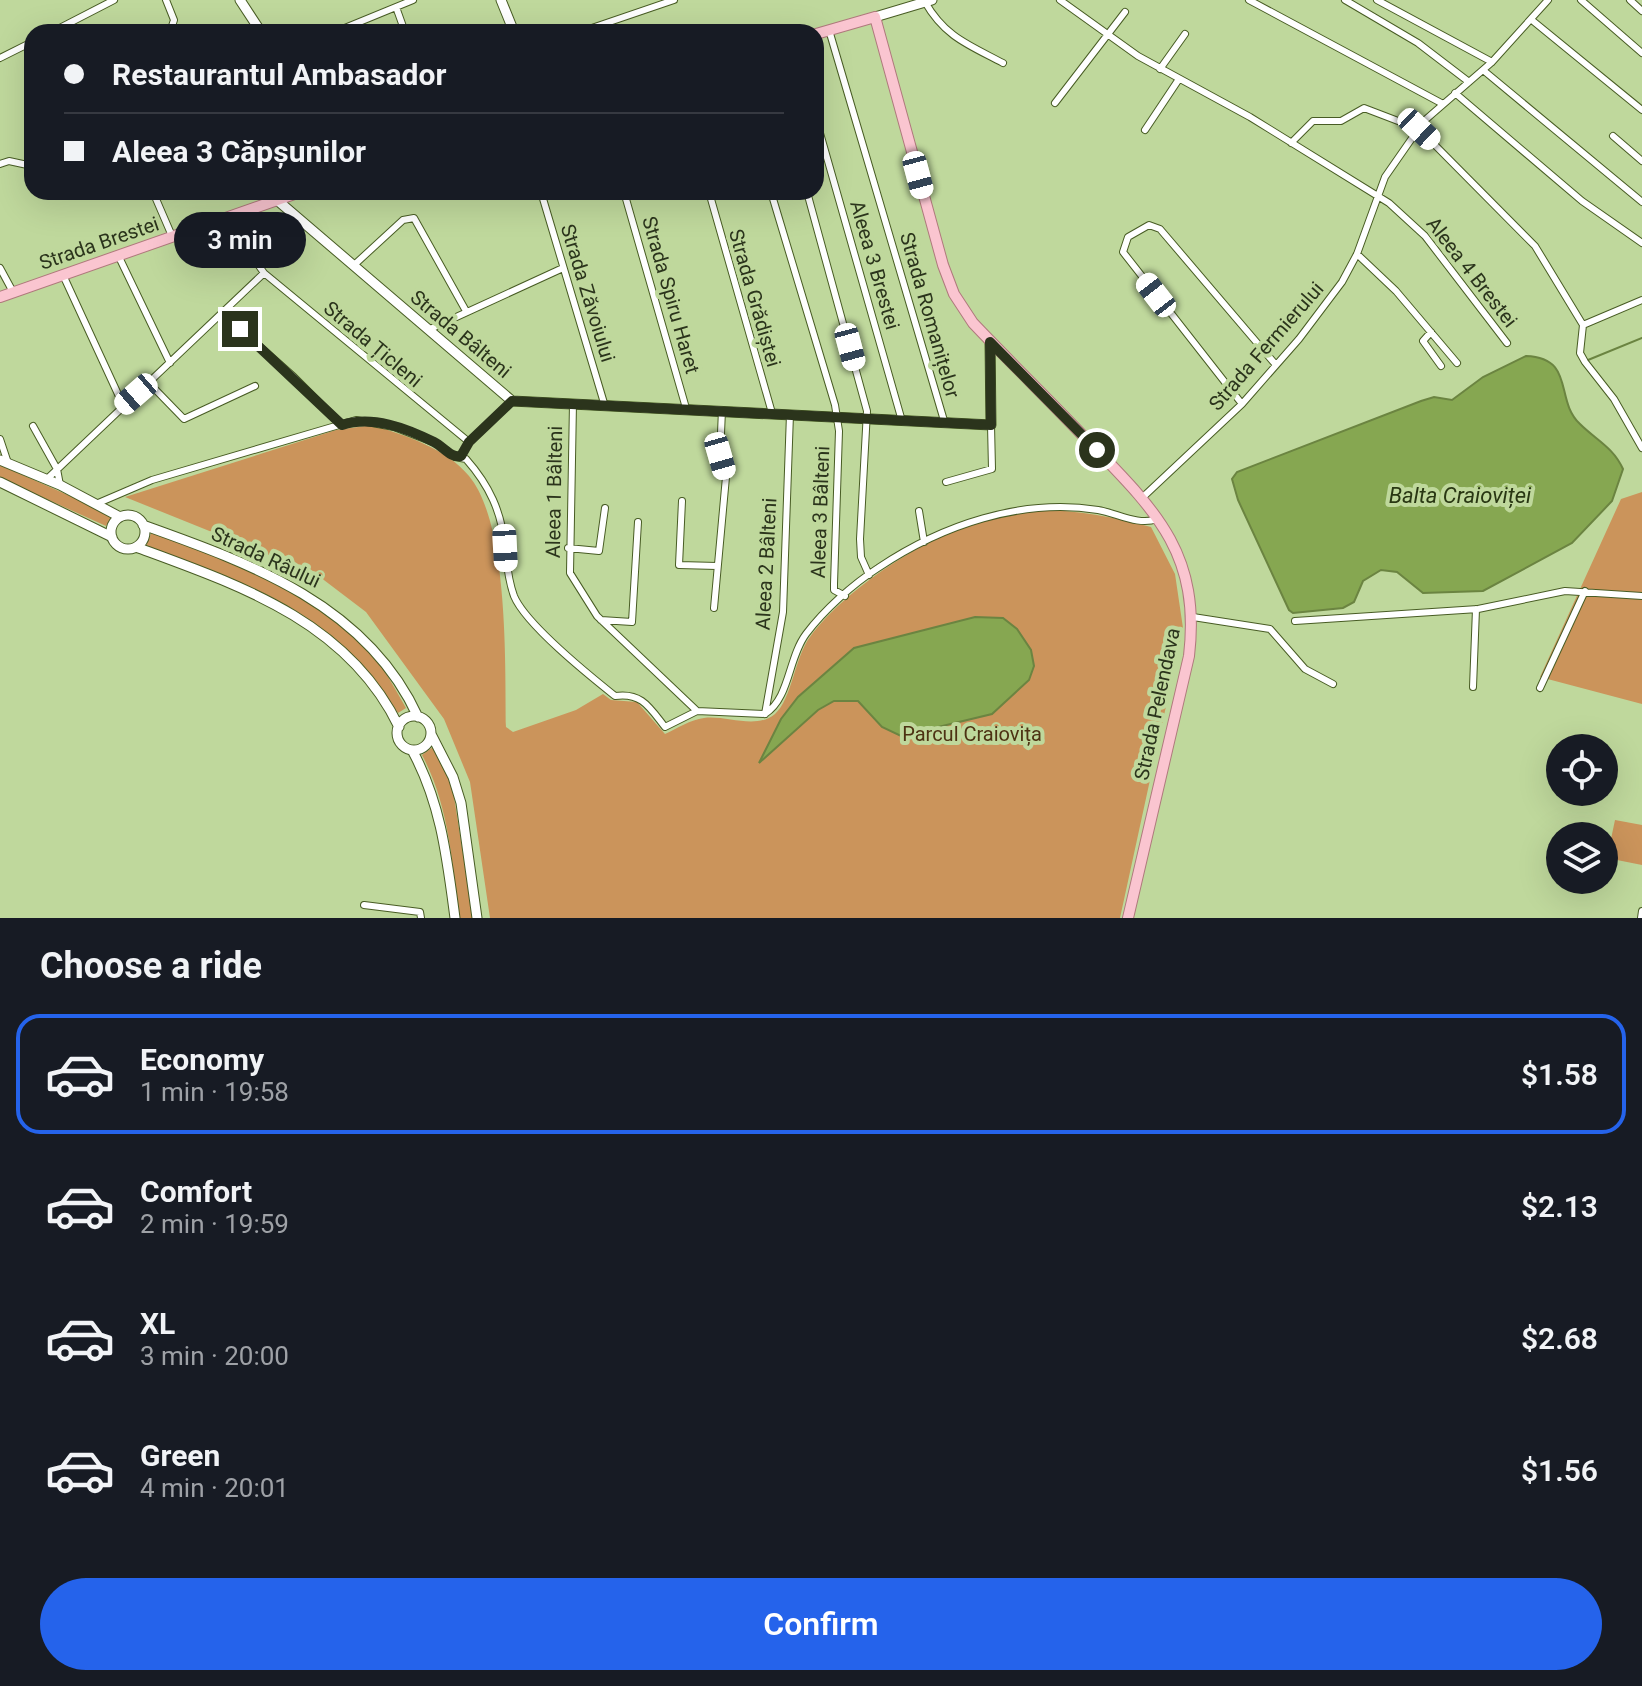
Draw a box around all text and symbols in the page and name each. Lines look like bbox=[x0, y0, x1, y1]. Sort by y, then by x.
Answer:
text: Restaurantul Ambasador bbox=[112, 57, 446, 92]
car bbox=[1393, 104, 1445, 154]
text: Aleea 3 Căpșunilor bbox=[112, 134, 366, 169]
car bbox=[900, 149, 936, 201]
street label: Aleea 3 Brestei bbox=[845, 198, 905, 332]
street label: Strada Brestei bbox=[36, 211, 162, 275]
street label: Aleea 4 Brestei bbox=[1422, 212, 1522, 332]
callout: 3 min bbox=[174, 213, 306, 269]
street label: Strada Spiru Haret bbox=[637, 214, 705, 376]
street label: Strada Zăvoiului bbox=[556, 221, 620, 365]
text: 3 min bbox=[207, 225, 273, 255]
street label: Strada Grădiștei bbox=[724, 226, 786, 370]
street label: Strada Romanițelor bbox=[894, 229, 965, 401]
car bbox=[1132, 269, 1180, 321]
street label: Strada Fermierului bbox=[1204, 277, 1328, 415]
street label: Strada Bâlteni bbox=[406, 285, 516, 383]
street label: Strada Țicleni bbox=[318, 296, 427, 393]
route end bbox=[222, 311, 258, 347]
car bbox=[832, 321, 868, 373]
car bbox=[110, 369, 162, 419]
street label: Aleea 1 Bâlteni bbox=[541, 426, 567, 558]
car bbox=[702, 430, 738, 482]
route start bbox=[1079, 432, 1115, 468]
street label: Aleea 3 Bâlteni bbox=[806, 445, 834, 579]
water label: Balta Craioviței bbox=[1389, 483, 1532, 509]
street label: Aleea 2 Bâlteni bbox=[751, 497, 781, 631]
street label: Strada Râului bbox=[208, 521, 324, 593]
car bbox=[492, 523, 518, 573]
street label: Strada Pelendava bbox=[1129, 626, 1185, 782]
park label: Parcul Craiovița bbox=[902, 722, 1042, 747]
map controls bbox=[1546, 734, 1618, 894]
button: locate bbox=[1546, 734, 1618, 806]
button: layers bbox=[1546, 822, 1618, 894]
text: Choose a ride bbox=[40, 945, 262, 987]
icon: car bbox=[44, 1038, 116, 1110]
text: Economy bbox=[140, 1042, 264, 1077]
text: $1.58 bbox=[1521, 1057, 1598, 1092]
text: 1 min · 19:58 bbox=[140, 1077, 289, 1107]
icon: car bbox=[44, 1170, 116, 1242]
text: Comfort bbox=[140, 1174, 252, 1209]
text: $2.13 bbox=[1521, 1189, 1598, 1224]
text: 2 min · 19:59 bbox=[140, 1209, 289, 1239]
icon: car bbox=[44, 1302, 116, 1374]
text: XL bbox=[140, 1306, 175, 1341]
text: $2.68 bbox=[1521, 1321, 1598, 1356]
text: 3 min · 20:00 bbox=[140, 1341, 289, 1371]
icon: car bbox=[44, 1434, 116, 1506]
text: Green bbox=[140, 1438, 220, 1473]
text: $1.56 bbox=[1521, 1453, 1598, 1488]
text: 4 min · 20:01 bbox=[140, 1473, 289, 1503]
button: Confirm bbox=[40, 1578, 1602, 1670]

